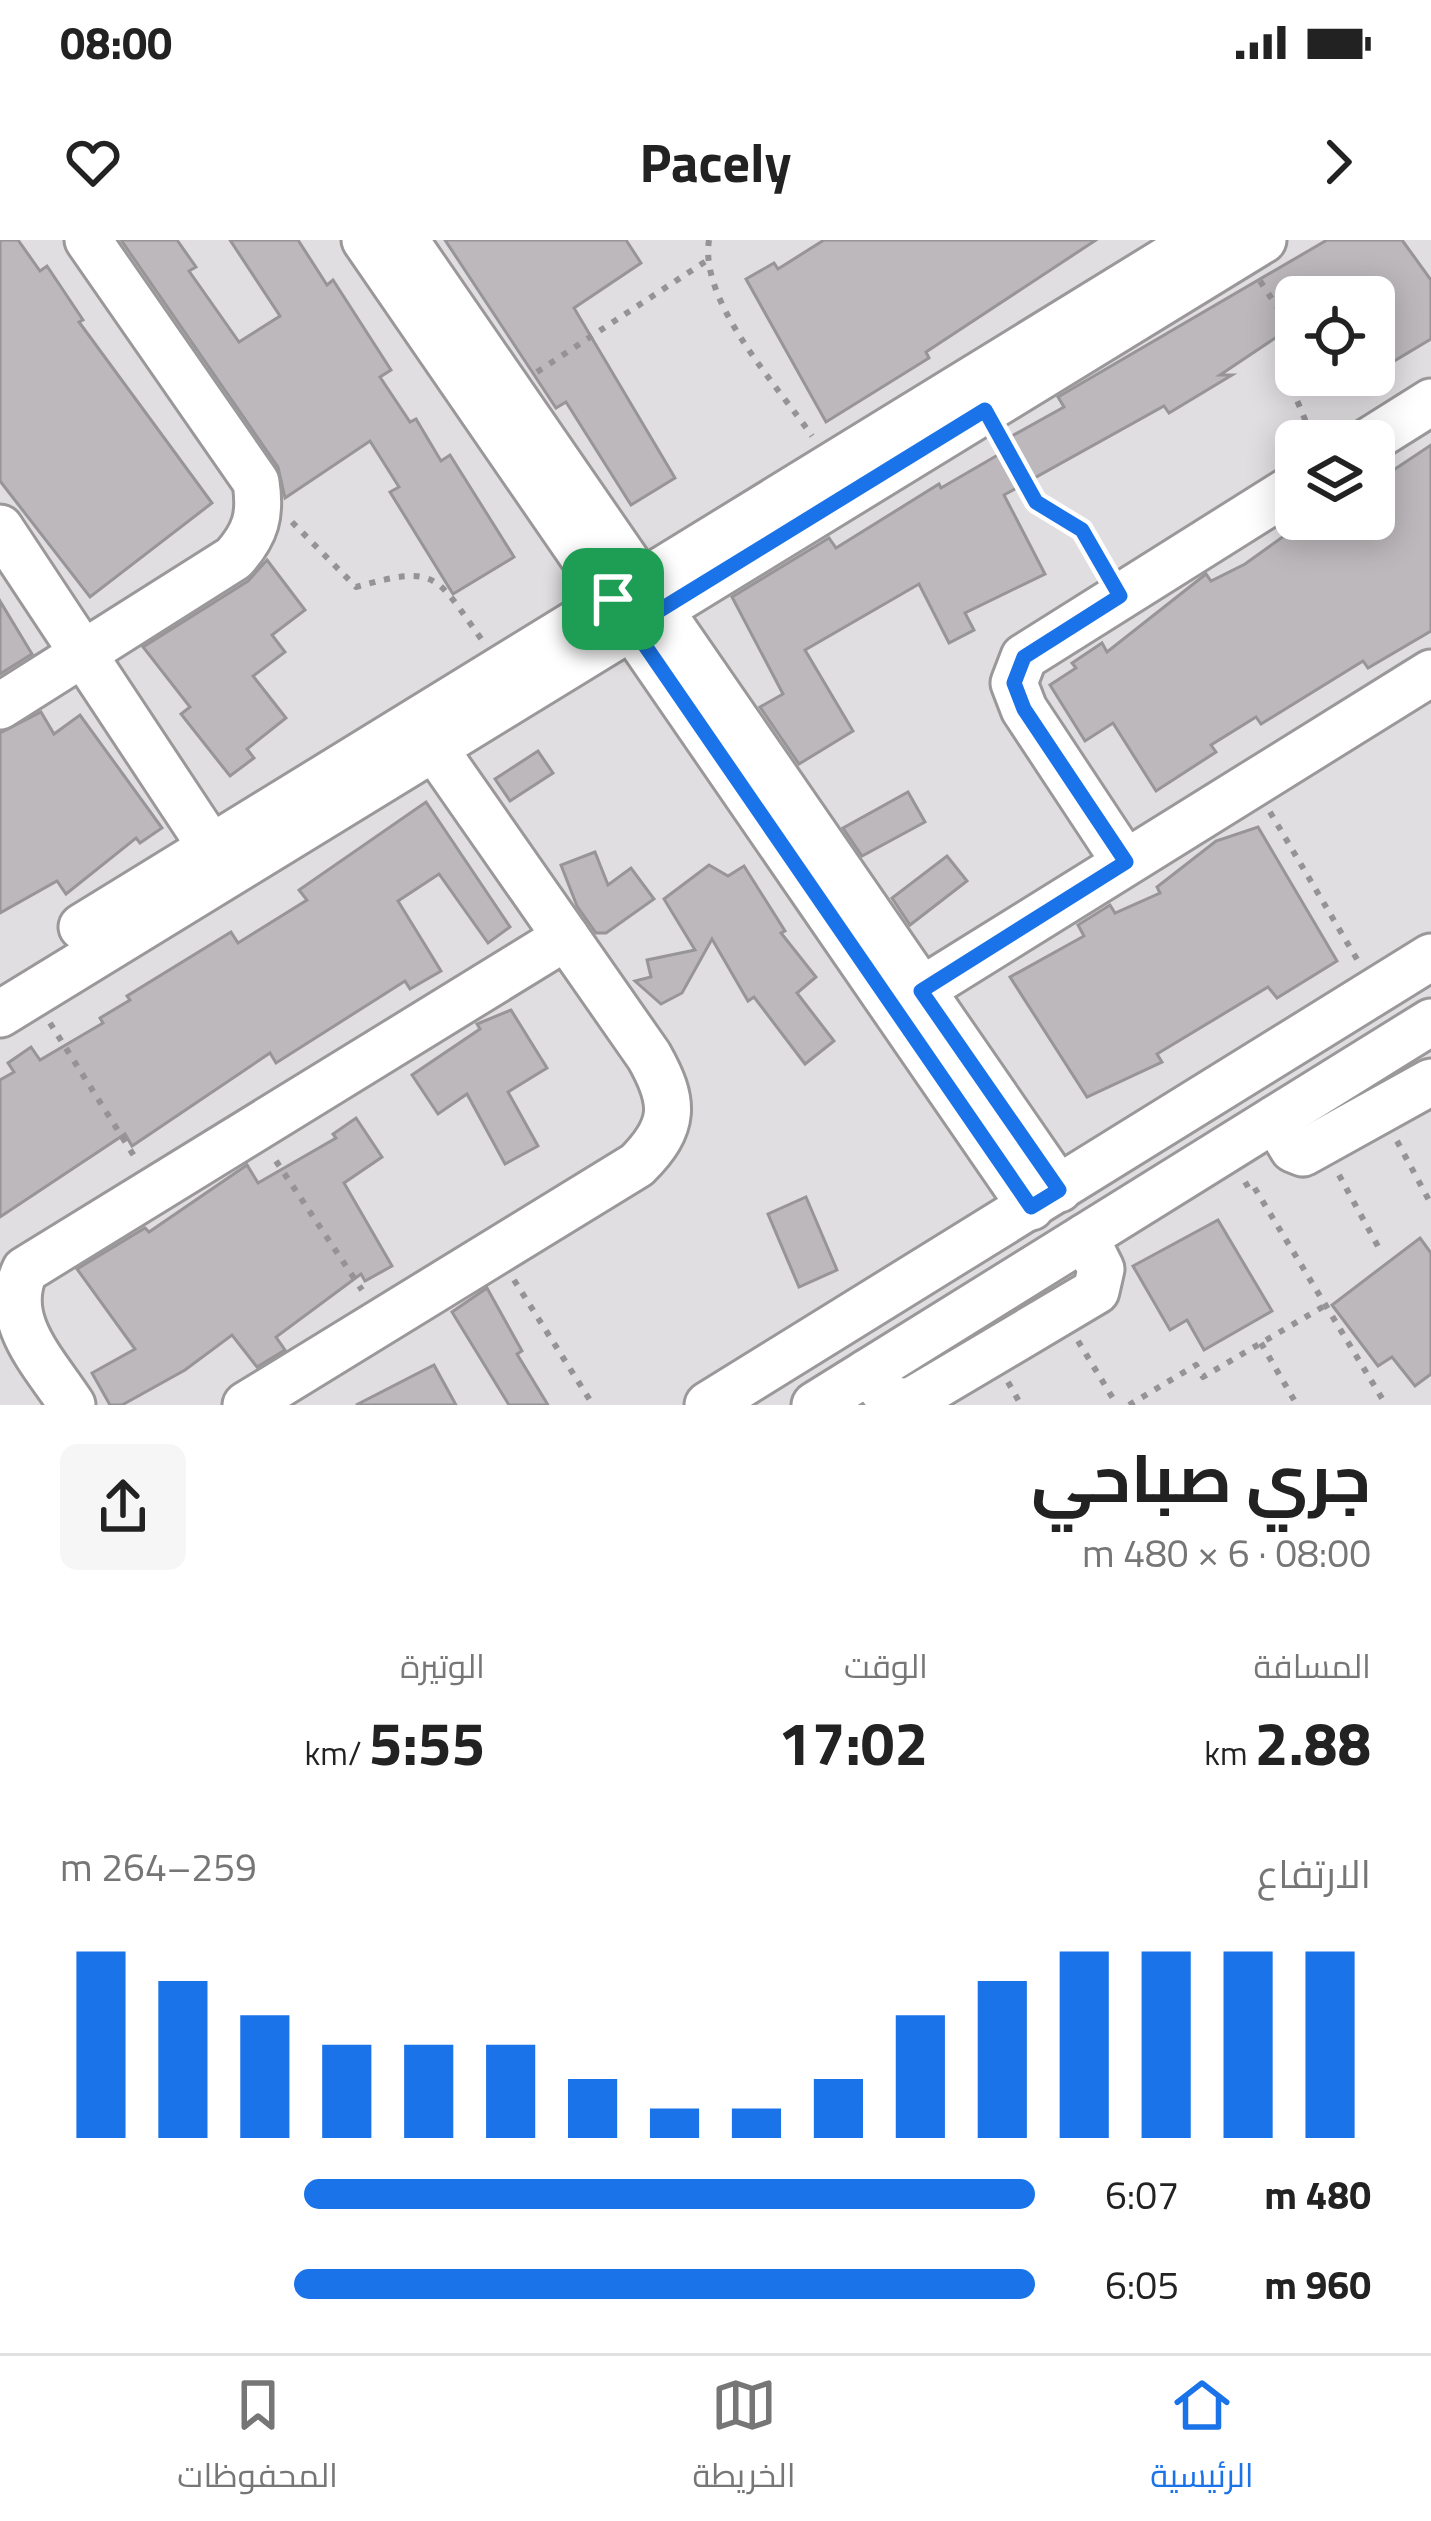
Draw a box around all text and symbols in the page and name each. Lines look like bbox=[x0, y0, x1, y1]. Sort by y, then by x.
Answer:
text: 08:00 bbox=[60, 8, 172, 76]
text: Pacely bbox=[639, 121, 792, 203]
icon: heart bbox=[60, 129, 126, 195]
icon: forward bbox=[1305, 129, 1371, 195]
map controls bbox=[1275, 276, 1395, 540]
button: locate bbox=[1275, 276, 1395, 396]
button: layers bbox=[1275, 420, 1395, 540]
pin bbox=[562, 548, 664, 650]
icon: arrive bbox=[580, 566, 646, 632]
text: جري صباحي bbox=[1031, 1427, 1371, 1528]
button: share bbox=[60, 1444, 186, 1570]
text: 08:00 · 6 × 480 m bbox=[1082, 1523, 1371, 1582]
text: الوتيرة bbox=[400, 1641, 485, 1691]
text: الوقت bbox=[844, 1641, 928, 1691]
text: المسافة bbox=[1254, 1641, 1371, 1691]
text: 5:55 bbox=[369, 1697, 485, 1788]
text: 17:02 bbox=[778, 1697, 928, 1788]
text: 2.88 bbox=[1255, 1697, 1371, 1788]
text: /km bbox=[305, 1728, 369, 1778]
text: km bbox=[1204, 1728, 1255, 1778]
text: 259–264 m bbox=[60, 1837, 257, 1896]
text: الارتفاع bbox=[1257, 1844, 1371, 1903]
text: 6:07 bbox=[1105, 2165, 1179, 2224]
text: 480 m bbox=[1264, 2165, 1371, 2224]
text: 6:05 bbox=[1105, 2255, 1179, 2314]
text: 960 m bbox=[1264, 2255, 1371, 2314]
tab: المحفوظات bbox=[177, 2372, 338, 2506]
tab: الخريطة bbox=[693, 2372, 796, 2506]
tab: الرئيسية bbox=[1150, 2372, 1254, 2506]

